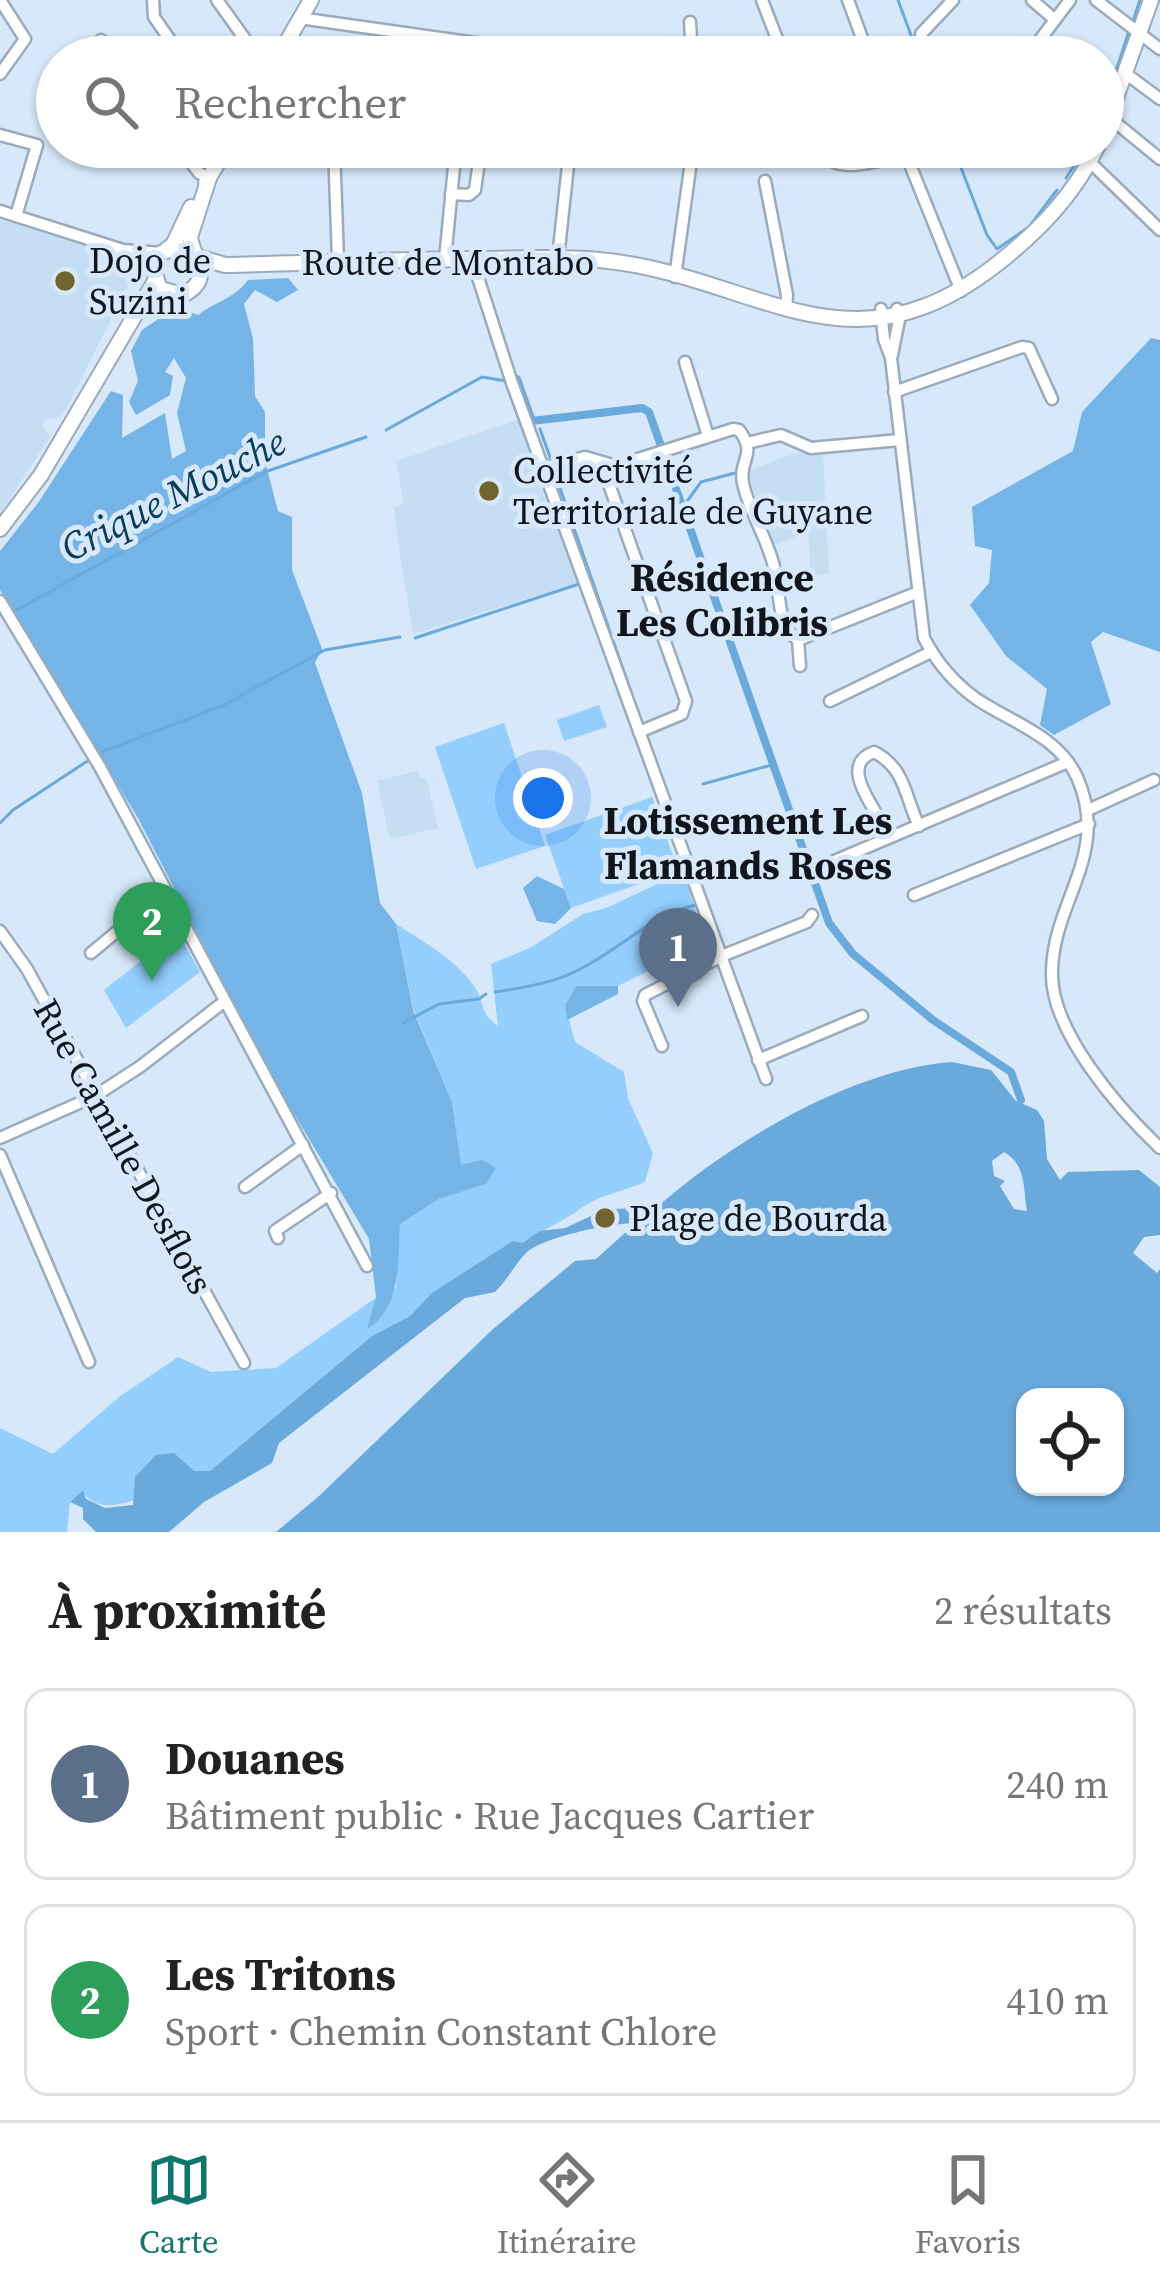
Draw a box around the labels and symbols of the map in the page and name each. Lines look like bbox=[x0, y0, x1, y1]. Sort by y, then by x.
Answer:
place label: Dojo de Suzini bbox=[89, 236, 211, 326]
street label: Route de Montabo bbox=[302, 238, 594, 287]
marker: Dojo de Suzini bbox=[52, 268, 78, 294]
water label: Crique Mouche bbox=[52, 415, 295, 574]
place label: Collectivité Territoriale de Guyane bbox=[513, 446, 873, 536]
marker: Collectivité Territoriale de Guyane bbox=[476, 478, 502, 504]
district label: Résidence Les Colibris bbox=[616, 551, 828, 649]
your location bbox=[513, 768, 573, 828]
district label: Lotissement Les Flamands Roses bbox=[603, 794, 893, 892]
pin: 2 bbox=[113, 882, 191, 981]
pin: 1 bbox=[639, 908, 717, 1007]
street label: Rue Camille Desflots bbox=[22, 990, 225, 1303]
place label: Plage de Bourda bbox=[629, 1194, 888, 1243]
marker: Plage de Bourda bbox=[592, 1205, 618, 1231]

